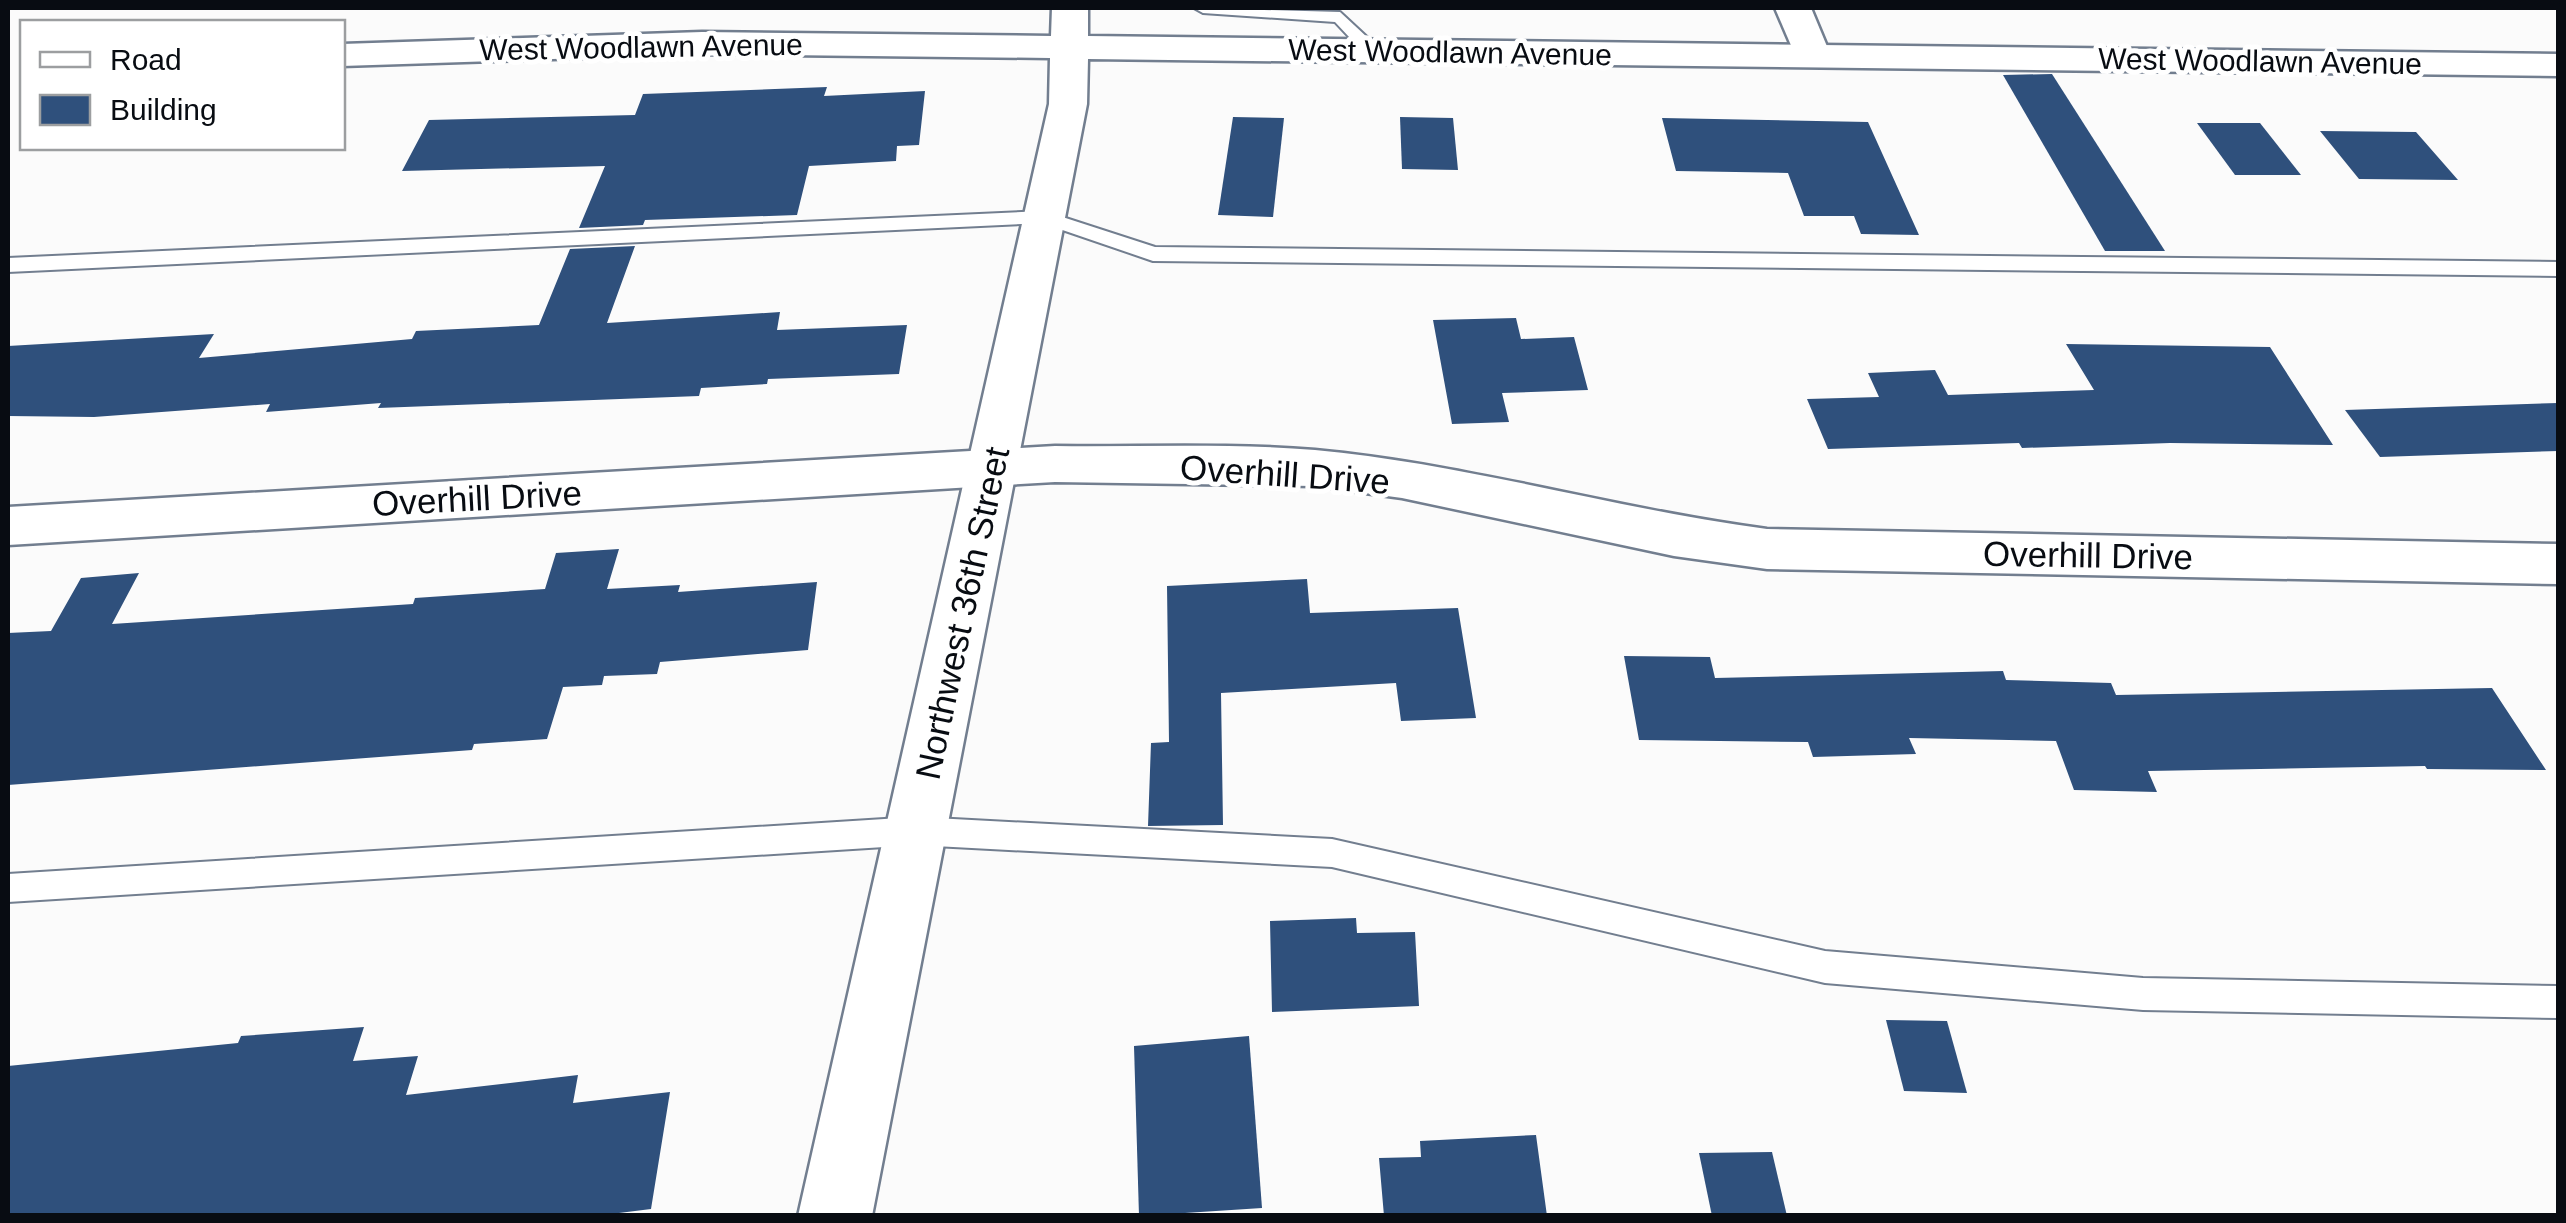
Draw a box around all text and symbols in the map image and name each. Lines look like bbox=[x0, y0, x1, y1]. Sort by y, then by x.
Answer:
legend bbox=[20, 20, 345, 150]
street label: West Woodlawn Avenue bbox=[479, 28, 803, 66]
street label: West Woodlawn Avenue bbox=[1288, 33, 1612, 71]
street label: West Woodlawn Avenue bbox=[2098, 42, 2422, 80]
text: Road bbox=[110, 43, 182, 76]
text: Building bbox=[110, 93, 217, 126]
street label: Northwest 36th Street bbox=[908, 443, 1016, 783]
street label: Overhill Drive bbox=[1179, 447, 1391, 501]
street label: Overhill Drive bbox=[371, 473, 583, 523]
street label: Overhill Drive bbox=[1983, 534, 2193, 576]

